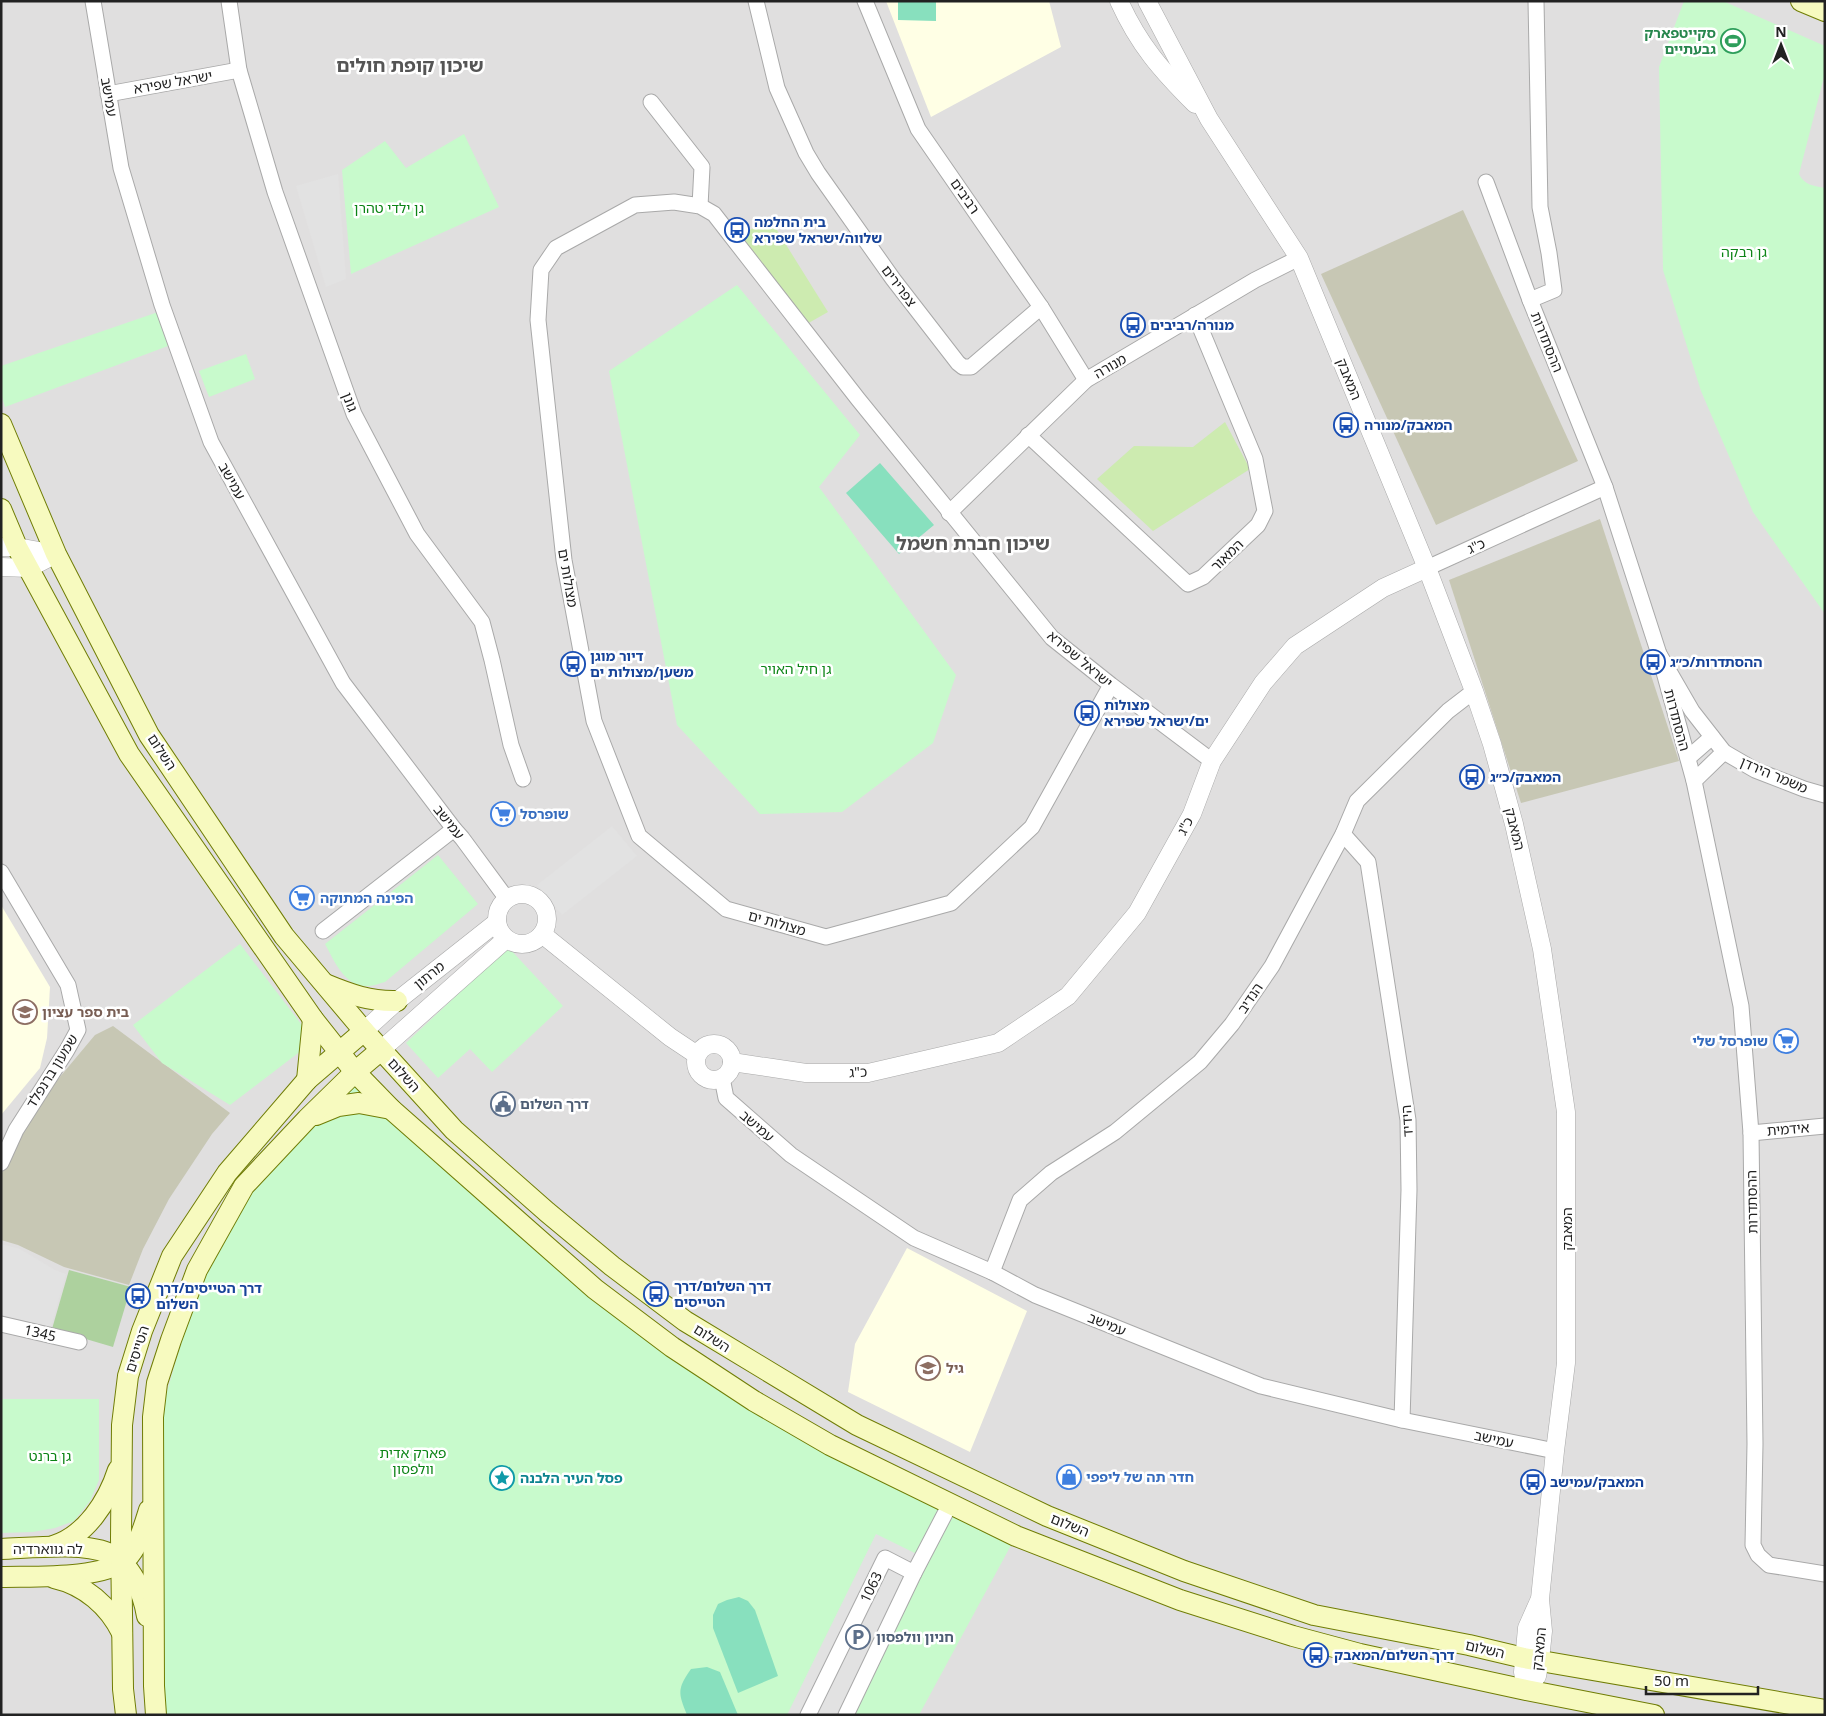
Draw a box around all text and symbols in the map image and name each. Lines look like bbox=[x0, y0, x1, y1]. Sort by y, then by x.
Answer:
north arrow bbox=[1756, 20, 1806, 70]
text: N bbox=[1775, 22, 1787, 41]
place label: סקייטפארק גבעתיים bbox=[1644, 23, 1716, 58]
sports icon: סקייטפארק גבעתיים bbox=[1720, 28, 1746, 54]
district label: שיכון קופת חולים bbox=[336, 52, 484, 78]
street label: ישראל שפירא bbox=[132, 65, 214, 98]
street label: עמישב bbox=[97, 76, 122, 118]
street label: רביבים bbox=[946, 174, 984, 217]
park label: גן ילדי טהרן bbox=[354, 198, 424, 217]
place label: בית החלמה שלווה/ישראל שפירא bbox=[754, 212, 882, 247]
bus stop icon: בית החלמה שלווה/ישראל שפירא bbox=[724, 217, 750, 243]
park label: גן רבקה bbox=[1721, 242, 1767, 261]
street label: צפרירים bbox=[877, 261, 921, 311]
street label: ההסתדרות bbox=[1527, 309, 1568, 375]
bus stop icon: מנורה/רביבים bbox=[1120, 312, 1146, 338]
place label: מנורה/רביבים bbox=[1150, 315, 1234, 334]
street label: מנורה bbox=[1090, 349, 1130, 382]
street label: המאבק bbox=[1332, 355, 1366, 403]
street label: גונן bbox=[338, 389, 363, 414]
bus stop icon: המאבק/מנורה bbox=[1333, 412, 1359, 438]
place label: המאבק/מנורה bbox=[1364, 415, 1453, 434]
street label: עמישב bbox=[215, 459, 250, 503]
district label: שיכון חברת חשמל bbox=[896, 530, 1050, 556]
street label: כ"ג bbox=[1464, 533, 1488, 558]
street label: המאור bbox=[1206, 535, 1247, 575]
street label: מצולות ים bbox=[554, 547, 583, 609]
street label: ישראל שפירא bbox=[1044, 626, 1117, 692]
place label: דיור מוגן משען/מצולות ים bbox=[590, 646, 694, 681]
bus stop icon: ההסתדרות/כ״ג bbox=[1640, 649, 1666, 675]
bus stop icon: דיור מוגן משען/מצולות ים bbox=[560, 651, 586, 677]
place label: ההסתדרות/כ״ג bbox=[1670, 652, 1763, 671]
park label: גן חיל האויר bbox=[761, 659, 831, 678]
street label: ההסתדרות bbox=[1660, 687, 1695, 753]
place label: מצולות ים/ישראל שפירא bbox=[1104, 695, 1209, 730]
bus stop icon: מצולות ים/ישראל שפירא bbox=[1074, 700, 1100, 726]
street label: השלום bbox=[144, 730, 181, 774]
street label: משמר הירדן bbox=[1737, 752, 1811, 797]
bus stop icon: המאבק/כ״ג bbox=[1459, 764, 1485, 790]
place label: המאבק/כ״ג bbox=[1490, 767, 1561, 786]
street label: עמישב bbox=[430, 800, 469, 843]
supermarket icon: שופרסל bbox=[490, 801, 516, 827]
place label: שופרסל bbox=[520, 804, 569, 823]
street label: המאבק bbox=[1501, 805, 1530, 852]
street label: כ"ג bbox=[1172, 813, 1197, 838]
supermarket icon: הפינה המתוקה bbox=[289, 885, 315, 911]
place label: הפינה המתוקה bbox=[320, 888, 413, 907]
street label: מצולות ים bbox=[746, 905, 808, 940]
street label: מרתון bbox=[409, 956, 448, 993]
street label: הנדיב bbox=[1233, 979, 1267, 1017]
school or university icon: בית ספר עציון bbox=[12, 999, 38, 1025]
place label: בית ספר עציון bbox=[42, 1002, 129, 1021]
supermarket icon: שופרסל שלי bbox=[1773, 1028, 1799, 1054]
street label: שמעון ברנפלד bbox=[21, 1030, 82, 1111]
place label: שופרסל שלי bbox=[1692, 1031, 1768, 1050]
street label: השלום bbox=[384, 1053, 425, 1096]
street label: כ"ג bbox=[848, 1062, 868, 1081]
public building icon: דרך השלום bbox=[490, 1091, 516, 1117]
place label: דרך השלום bbox=[520, 1094, 589, 1113]
street label: הידיד bbox=[1396, 1104, 1417, 1138]
street label: עמישב bbox=[736, 1105, 778, 1146]
street label: אידמית bbox=[1766, 1117, 1810, 1140]
street label: ההסתדרות bbox=[1741, 1170, 1762, 1234]
street label: המאבק bbox=[1557, 1207, 1576, 1251]
place label: דרך השלום/דרך הטייסים bbox=[674, 1276, 771, 1311]
place label: דרך הטייסים/דרך השלום bbox=[156, 1278, 262, 1313]
bus stop icon: דרך השלום/דרך הטייסים bbox=[643, 1281, 669, 1307]
bus stop icon: דרך הטייסים/דרך השלום bbox=[125, 1283, 151, 1309]
street label: עמישב bbox=[1085, 1307, 1129, 1340]
street label: השלום bbox=[690, 1319, 734, 1356]
street label: 1345 bbox=[22, 1320, 58, 1345]
street label: הטייסים bbox=[120, 1323, 153, 1375]
school or university icon: גיל bbox=[915, 1355, 941, 1381]
place label: גיל bbox=[946, 1358, 964, 1377]
street label: עמישב bbox=[1473, 1425, 1515, 1452]
park label: פארק אדית וולפסון bbox=[380, 1443, 446, 1478]
park label: גן ברנט bbox=[29, 1446, 71, 1465]
shop icon: חדר תה של ליפפי bbox=[1056, 1464, 1082, 1490]
place icon: פסל העיר הלבנה bbox=[489, 1465, 515, 1491]
place label: חדר תה של ליפפי bbox=[1086, 1467, 1194, 1486]
place label: פסל העיר הלבנה bbox=[520, 1468, 623, 1487]
bus stop icon: המאבק/עמישב bbox=[1520, 1469, 1546, 1495]
place label: המאבק/עמישב bbox=[1550, 1472, 1644, 1491]
street label: השלום bbox=[1048, 1508, 1092, 1541]
street label: לה גווארדיה bbox=[13, 1539, 83, 1558]
street label: 1063 bbox=[855, 1568, 886, 1605]
parking icon: חניון וולפסון bbox=[845, 1624, 871, 1650]
street label: המאבק bbox=[1527, 1626, 1550, 1672]
place label: חניון וולפסון bbox=[876, 1627, 954, 1646]
street label: השלום bbox=[1464, 1635, 1507, 1662]
bus stop icon: דרך השלום/המאבק bbox=[1303, 1642, 1329, 1668]
place label: דרך השלום/המאבק bbox=[1334, 1645, 1455, 1664]
scale bar bbox=[1646, 1664, 1758, 1696]
text: 50 m bbox=[1654, 1670, 1689, 1690]

